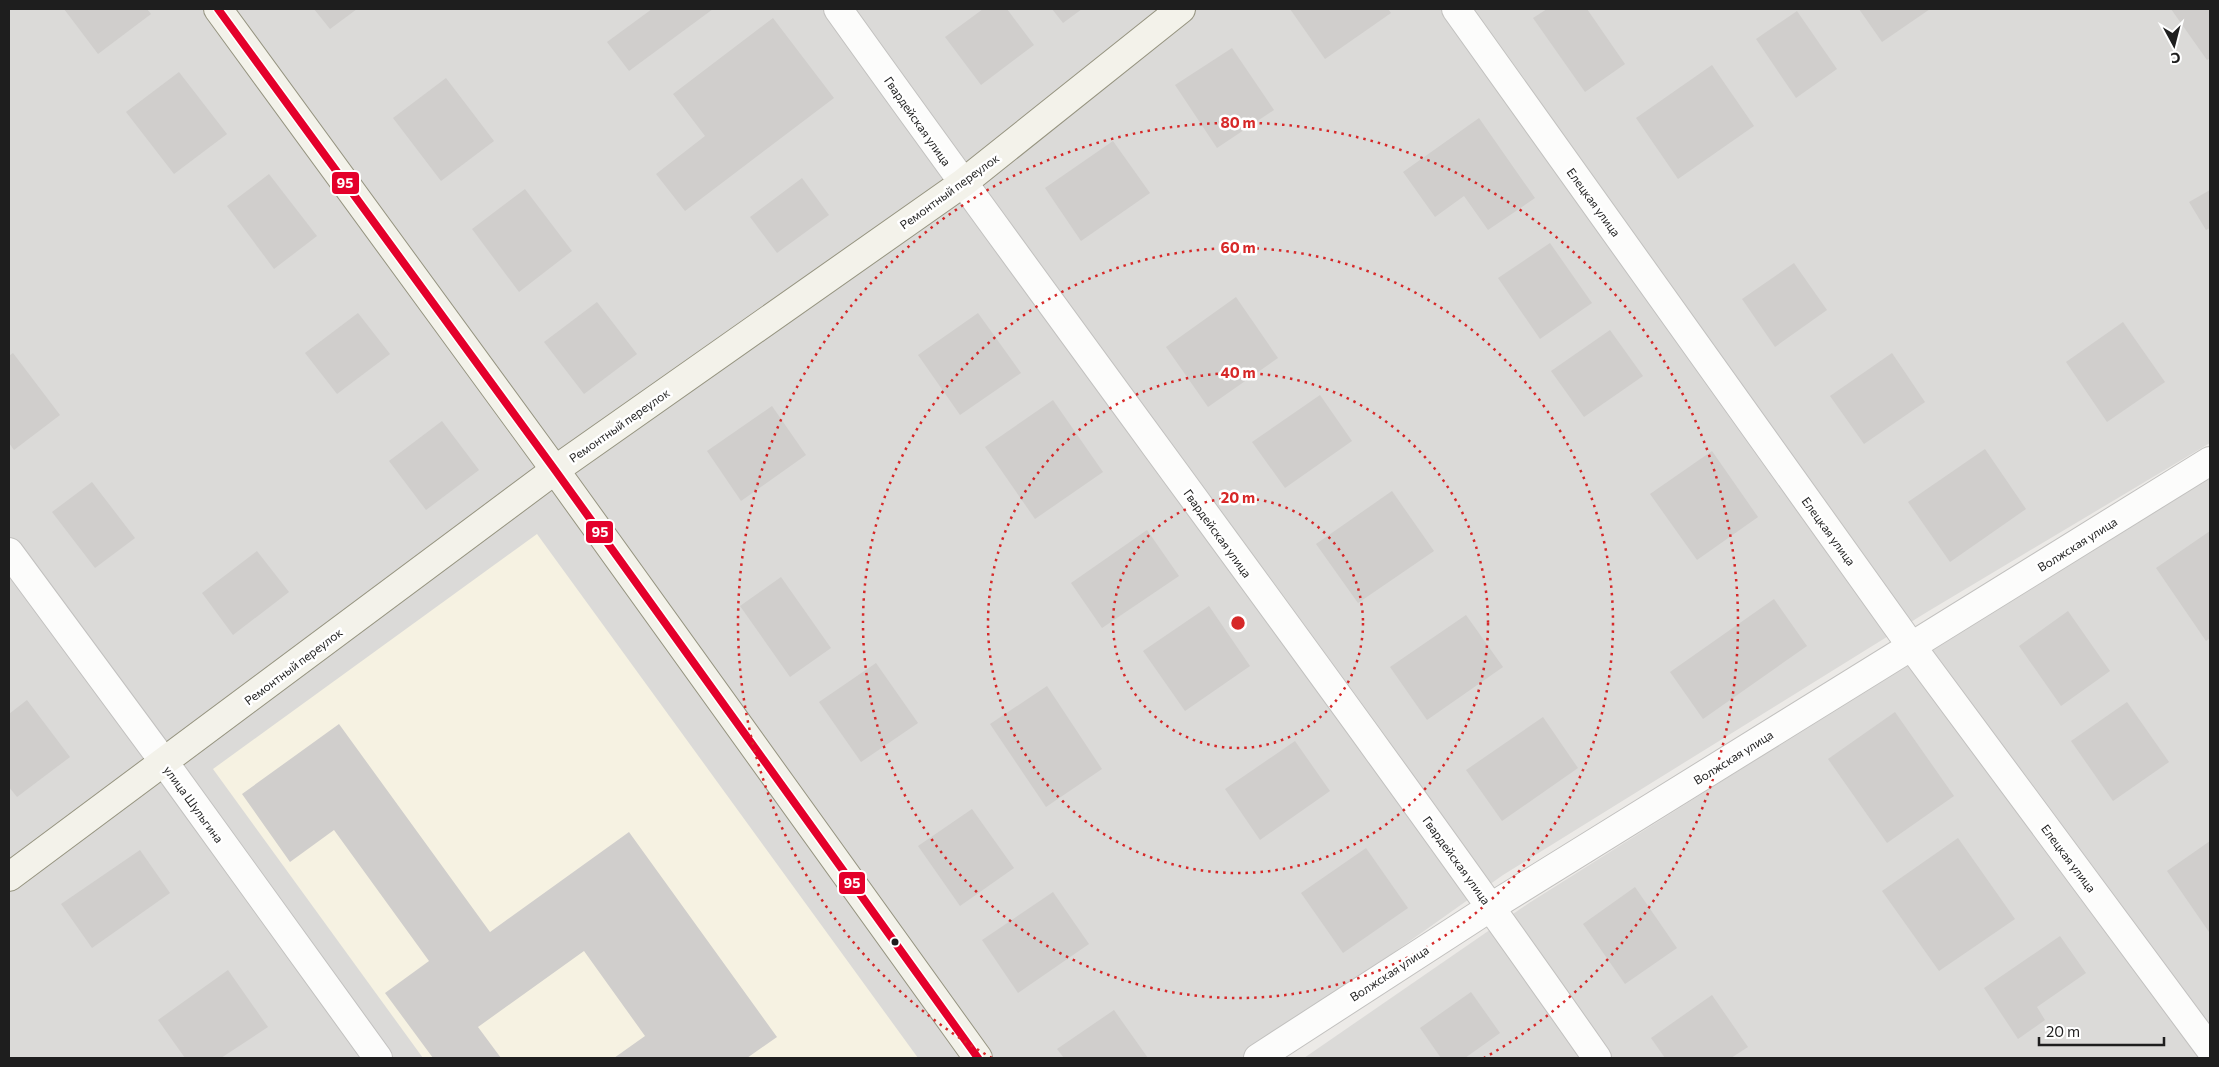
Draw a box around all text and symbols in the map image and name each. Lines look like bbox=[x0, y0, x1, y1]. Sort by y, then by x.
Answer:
north arrow bbox=[2149, 20, 2199, 70]
text: С bbox=[2170, 49, 2181, 67]
street label: Гвардейская улица bbox=[882, 74, 954, 168]
text: 80 m bbox=[1220, 113, 1256, 131]
street label: Ремонтный переулок bbox=[897, 150, 1002, 232]
street label: Елецкая улица bbox=[1564, 165, 1624, 239]
line badge: 95 bbox=[331, 171, 360, 195]
text: 95 bbox=[337, 174, 353, 191]
text: 60 m bbox=[1220, 238, 1256, 256]
text: 40 m bbox=[1220, 363, 1256, 381]
street label: Ремонтный переулок bbox=[566, 385, 672, 465]
street label: Гвардейская улица bbox=[1181, 486, 1255, 580]
text: 20 m bbox=[1221, 488, 1255, 506]
street label: Елецкая улица bbox=[1799, 494, 1859, 568]
street label: Волжская улица bbox=[2035, 514, 2119, 574]
line badge: 95 bbox=[585, 520, 614, 544]
text: 95 bbox=[592, 523, 608, 540]
centre of rings bbox=[1229, 614, 1247, 632]
street label: Ремонтный переулок bbox=[241, 624, 345, 707]
street label: Волжская улица bbox=[1691, 727, 1775, 787]
street label: улица Шульгина bbox=[161, 763, 227, 845]
street label: Гвардейская улица bbox=[1420, 813, 1494, 907]
street label: Елецкая улица bbox=[2039, 821, 2099, 895]
line badge: 95 bbox=[838, 871, 866, 895]
text: 95 bbox=[844, 874, 860, 891]
unlabelled marker bbox=[890, 937, 900, 947]
street label: Волжская улица bbox=[1347, 942, 1431, 1004]
scale bar bbox=[2039, 1014, 2164, 1046]
text: 20 m bbox=[2046, 1022, 2080, 1040]

